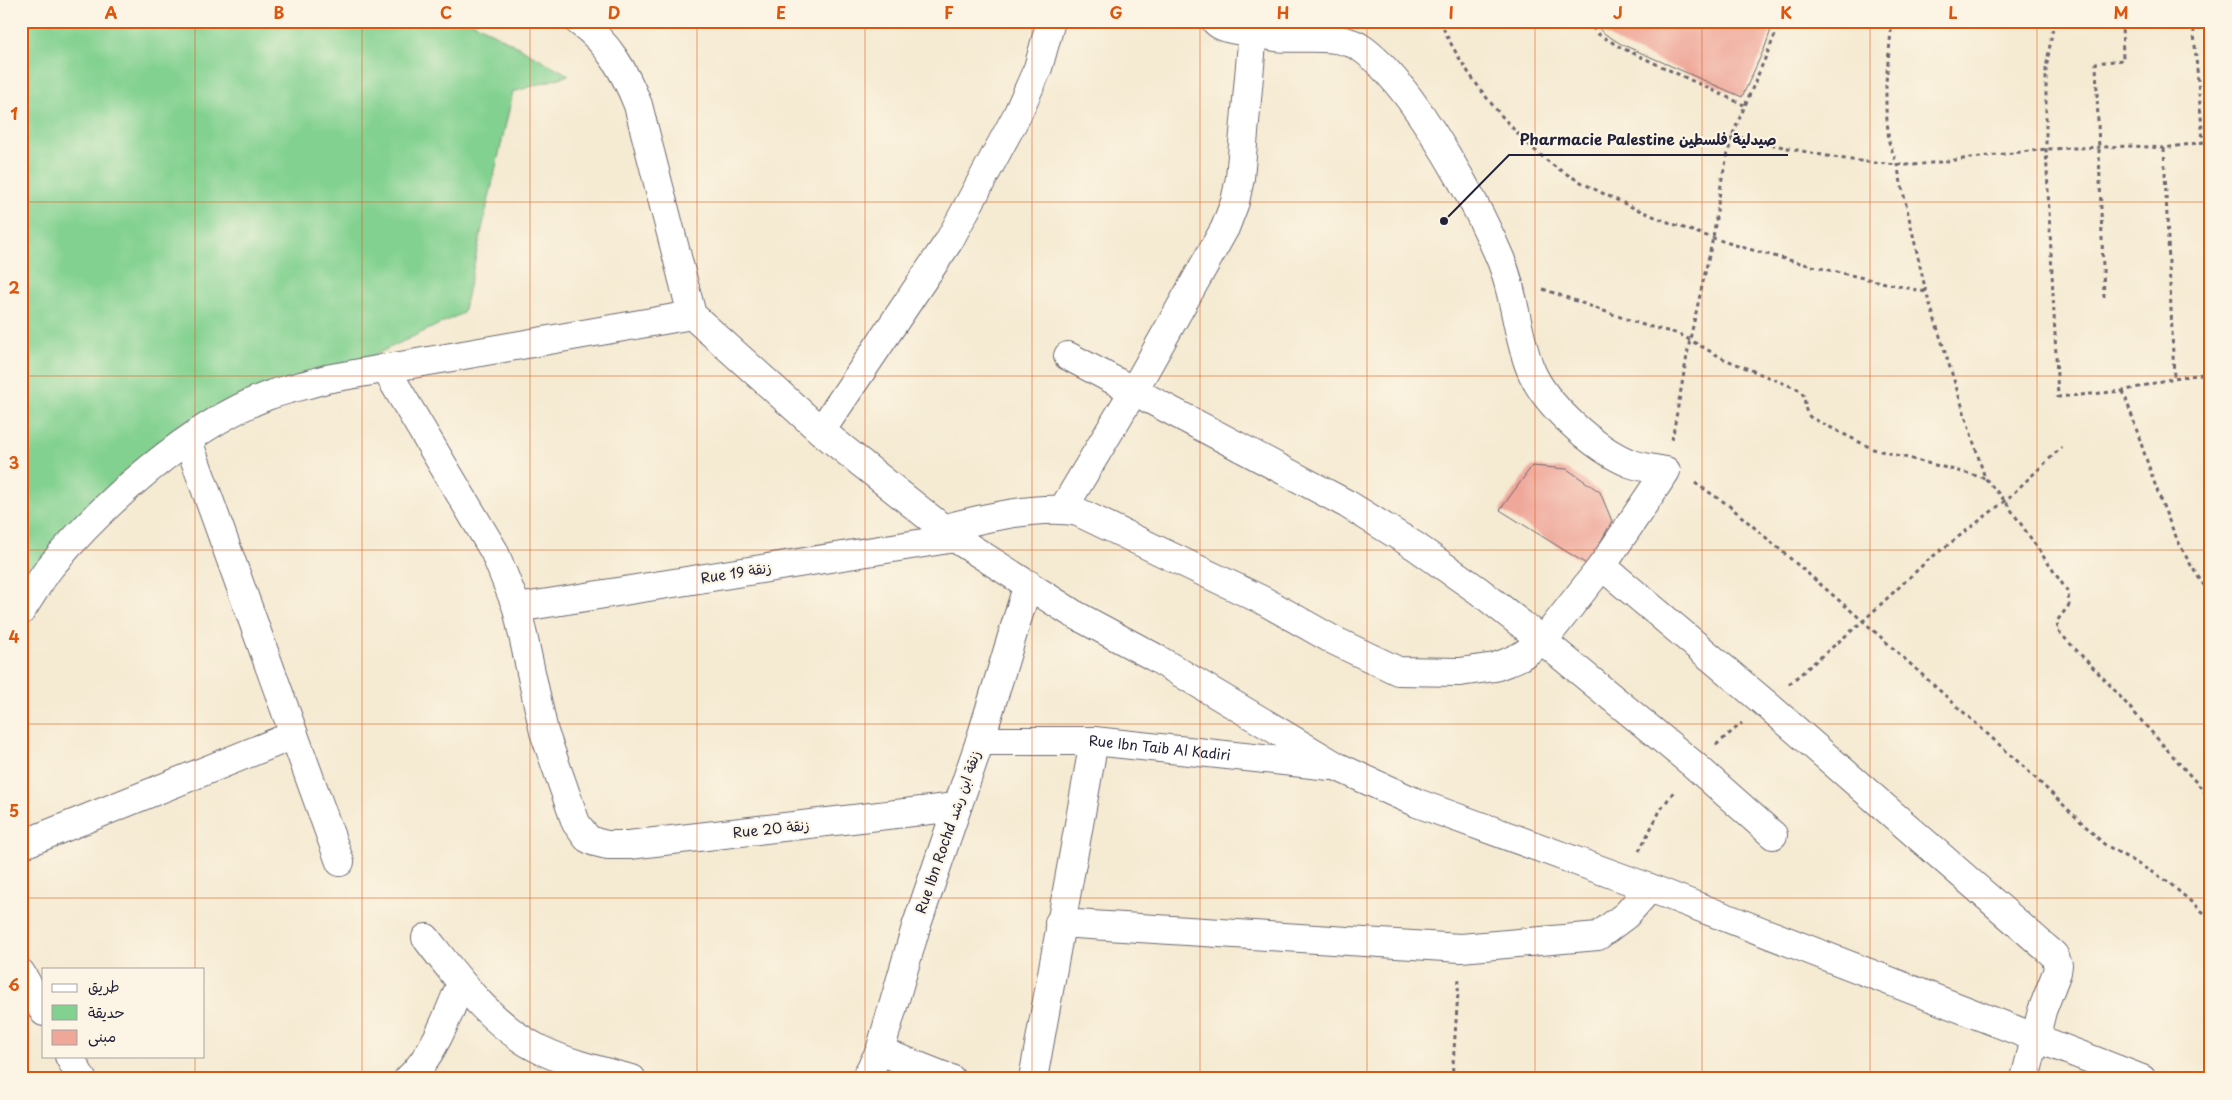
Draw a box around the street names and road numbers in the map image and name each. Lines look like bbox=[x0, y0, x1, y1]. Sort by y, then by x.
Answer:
street label: Rue 19 زنقة bbox=[699, 557, 773, 588]
street label: Rue Ibn Taib Al Kadiri bbox=[1089, 730, 1232, 765]
street label: Rue Ibn Rochd زنقة ابن رشد bbox=[910, 747, 985, 916]
street label: Rue 20 زنقة bbox=[732, 814, 810, 843]

